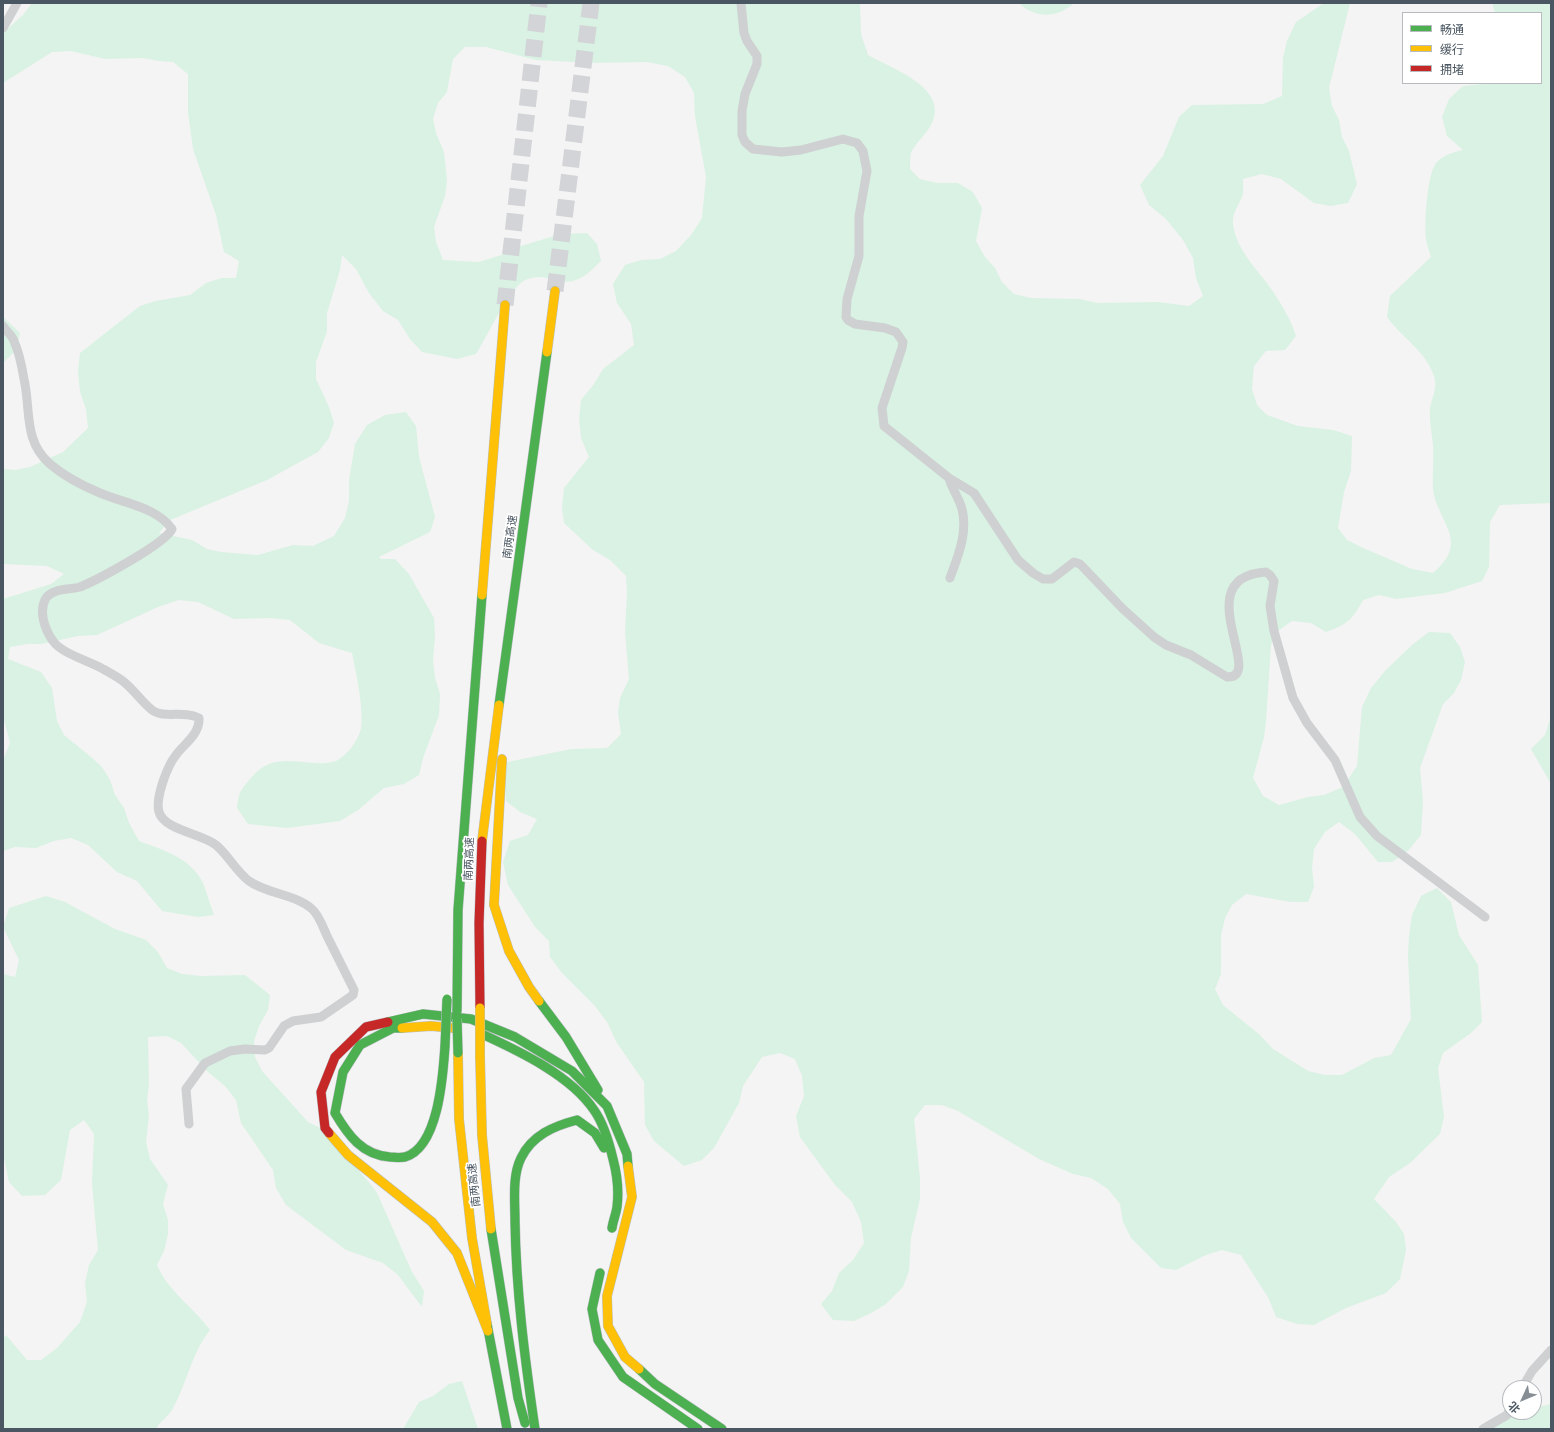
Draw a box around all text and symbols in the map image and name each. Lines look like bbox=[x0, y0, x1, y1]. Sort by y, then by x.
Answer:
legend bbox=[1402, 12, 1542, 84]
text: 畅通 bbox=[1440, 23, 1464, 36]
text: 缓行 bbox=[1440, 43, 1464, 56]
text: 拥堵 bbox=[1440, 63, 1464, 76]
street label: 南两高速 bbox=[500, 514, 520, 560]
street label: 南两高速 bbox=[462, 837, 476, 881]
street label: 南两高速 bbox=[465, 1162, 483, 1208]
north arrow bbox=[1502, 1380, 1542, 1420]
text: 北 bbox=[1506, 1400, 1522, 1416]

